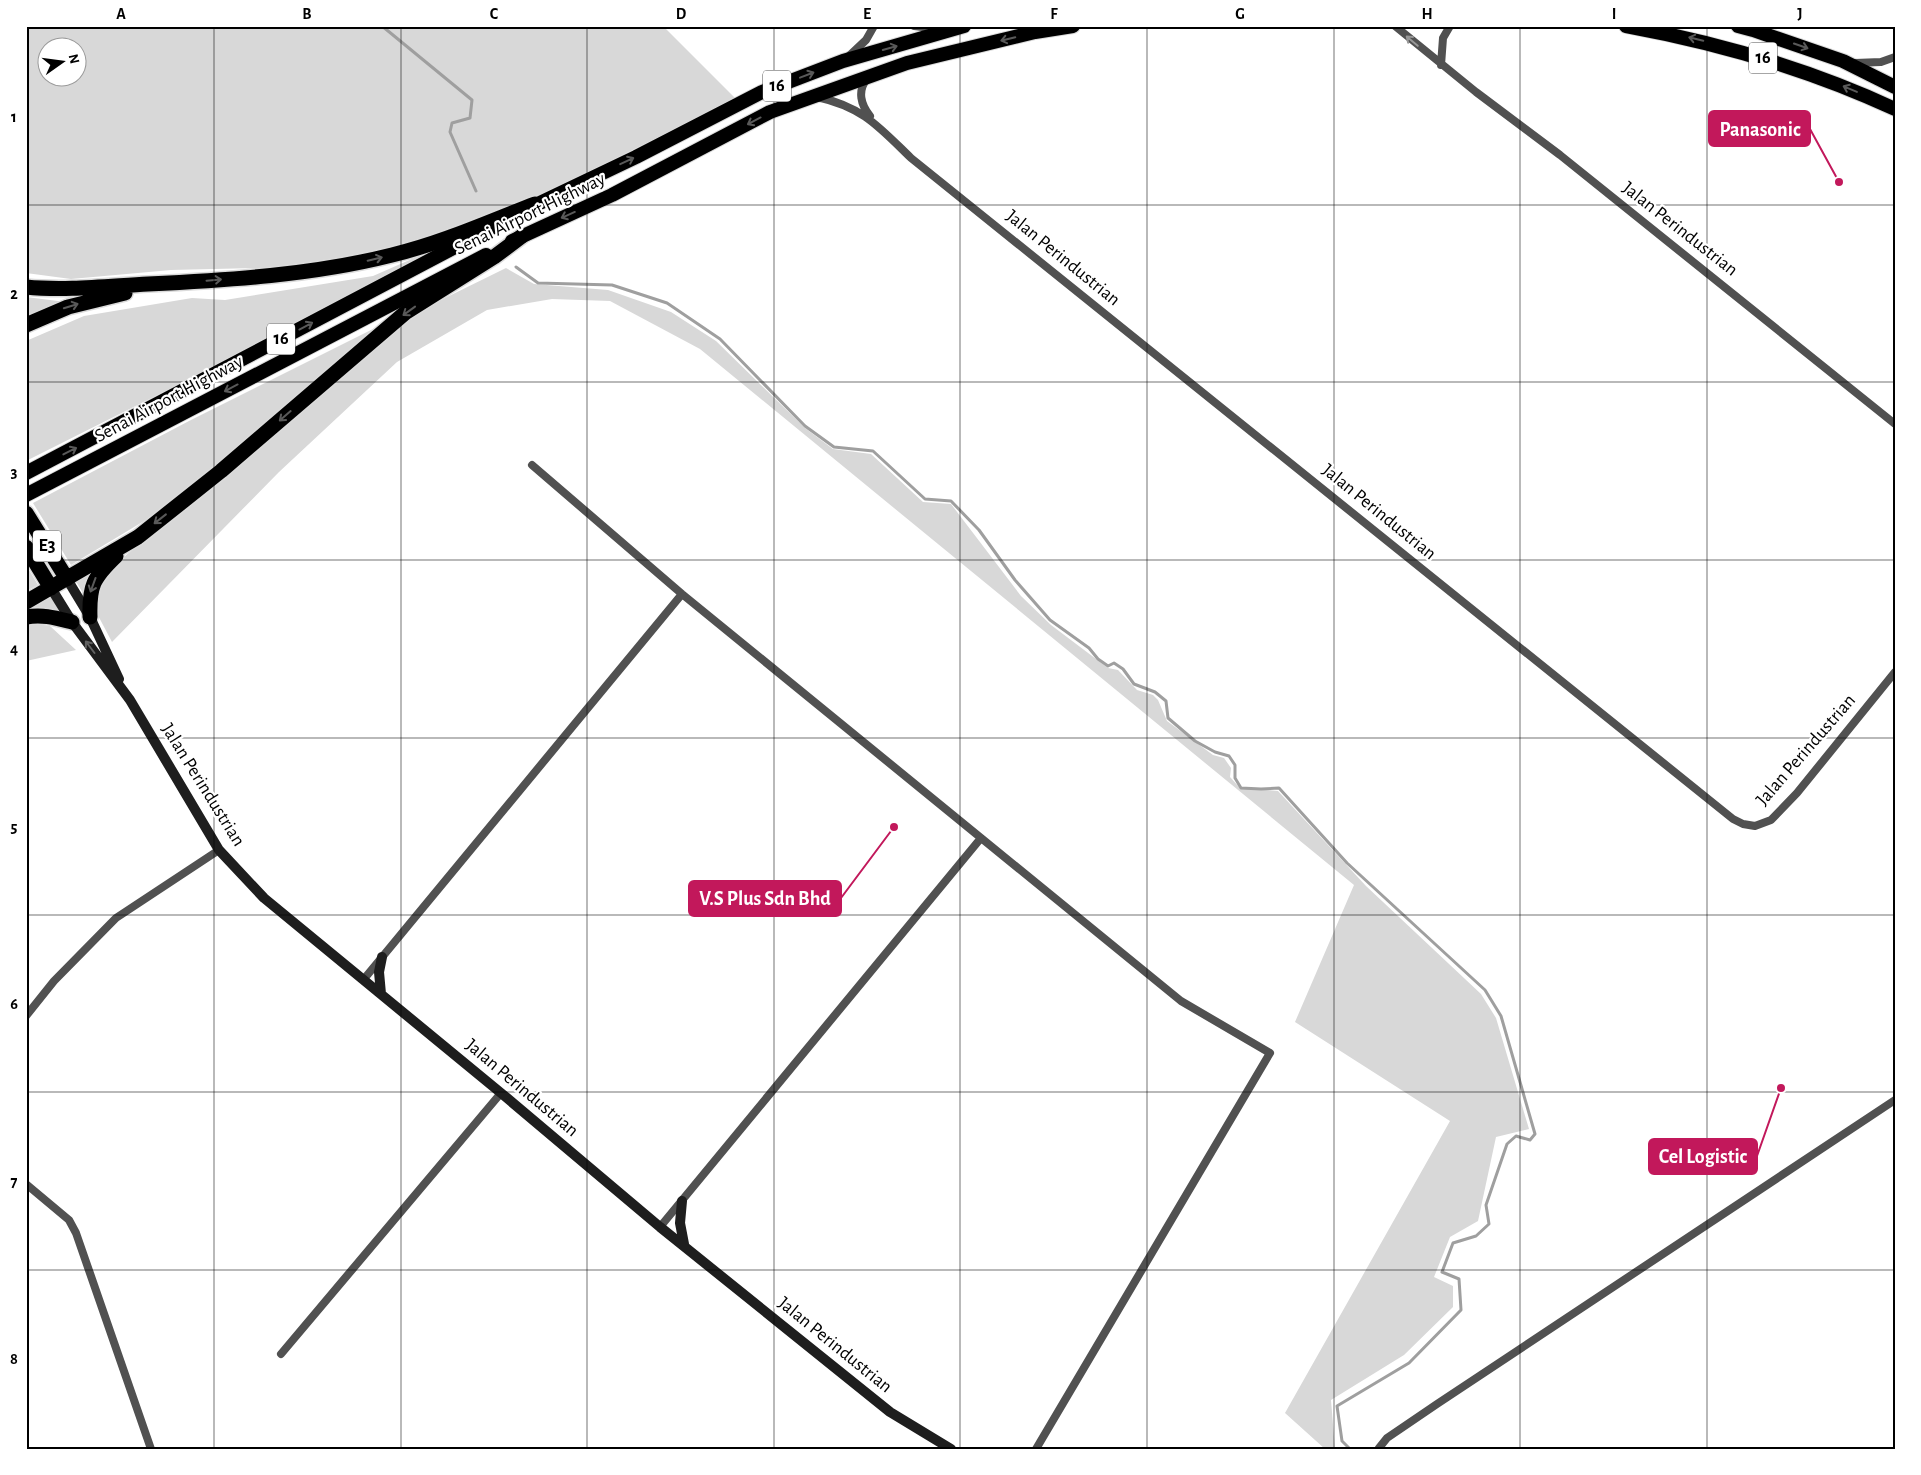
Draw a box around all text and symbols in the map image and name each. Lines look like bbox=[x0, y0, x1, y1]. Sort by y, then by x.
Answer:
text: A bbox=[116, 6, 126, 22]
text: B bbox=[302, 6, 312, 22]
text: C bbox=[490, 6, 499, 22]
text: D bbox=[676, 6, 687, 22]
text: E bbox=[863, 6, 871, 22]
text: F bbox=[1050, 6, 1058, 22]
text: G bbox=[1235, 6, 1245, 22]
text: H bbox=[1421, 6, 1433, 22]
text: I bbox=[1612, 6, 1616, 22]
text: J bbox=[1797, 6, 1803, 22]
one-way arrow bbox=[1688, 34, 1704, 44]
one-way arrow bbox=[1000, 35, 1016, 44]
one-way arrow bbox=[1406, 35, 1419, 46]
north arrow bbox=[38, 38, 88, 88]
road number: 16 bbox=[1749, 42, 1777, 74]
one-way arrow bbox=[1793, 42, 1809, 52]
one-way arrow bbox=[881, 43, 897, 53]
text: N bbox=[66, 53, 82, 66]
road number: 16 bbox=[763, 70, 791, 102]
one-way arrow bbox=[799, 70, 814, 79]
one-way arrow bbox=[1843, 84, 1858, 94]
text: 1 bbox=[11, 109, 17, 125]
callout: Panasonic bbox=[1709, 111, 1810, 146]
one-way arrow bbox=[747, 117, 762, 126]
text: Panasonic bbox=[1719, 120, 1801, 140]
one-way arrow bbox=[619, 156, 634, 165]
street label: Senai Airport Highway bbox=[452, 169, 608, 259]
street label: Jalan Perindustrian bbox=[1619, 178, 1741, 280]
street label: Jalan Perindustrian bbox=[1002, 206, 1124, 310]
one-way arrow bbox=[561, 211, 576, 221]
one-way arrow bbox=[366, 254, 382, 263]
one-way arrow bbox=[205, 275, 221, 284]
text: 2 bbox=[10, 286, 18, 302]
one-way arrow bbox=[63, 301, 79, 311]
one-way arrow bbox=[402, 306, 416, 316]
one-way arrow bbox=[298, 321, 313, 330]
road number: 16 bbox=[267, 324, 295, 354]
street label: Senai Airport Highway bbox=[92, 352, 246, 446]
one-way arrow bbox=[224, 384, 239, 393]
one-way arrow bbox=[279, 411, 292, 422]
one-way arrow bbox=[62, 446, 77, 456]
street label: Jalan Perindustrian bbox=[1318, 460, 1440, 564]
text: 3 bbox=[11, 464, 18, 480]
one-way arrow bbox=[153, 514, 166, 525]
road number: E3 bbox=[33, 530, 61, 562]
one-way arrow bbox=[88, 576, 97, 592]
one-way arrow bbox=[85, 640, 95, 654]
text: 4 bbox=[10, 641, 18, 657]
street label: Jalan Perindustrian bbox=[1753, 691, 1859, 809]
street label: Jalan Perindustrian bbox=[158, 720, 248, 850]
text: 5 bbox=[11, 819, 18, 835]
callout: V.S Plus Sdn Bhd bbox=[689, 881, 841, 916]
text: V.S Plus Sdn Bhd bbox=[699, 889, 831, 909]
text: 6 bbox=[10, 996, 18, 1012]
street label: Jalan Perindustrian bbox=[462, 1036, 582, 1140]
callout: Cel Logistic bbox=[1649, 1139, 1757, 1174]
text: Cel Logistic bbox=[1659, 1147, 1748, 1167]
text: 7 bbox=[11, 1174, 18, 1190]
street label: Jalan Perindustrian bbox=[774, 1293, 896, 1397]
text: 8 bbox=[10, 1351, 18, 1367]

